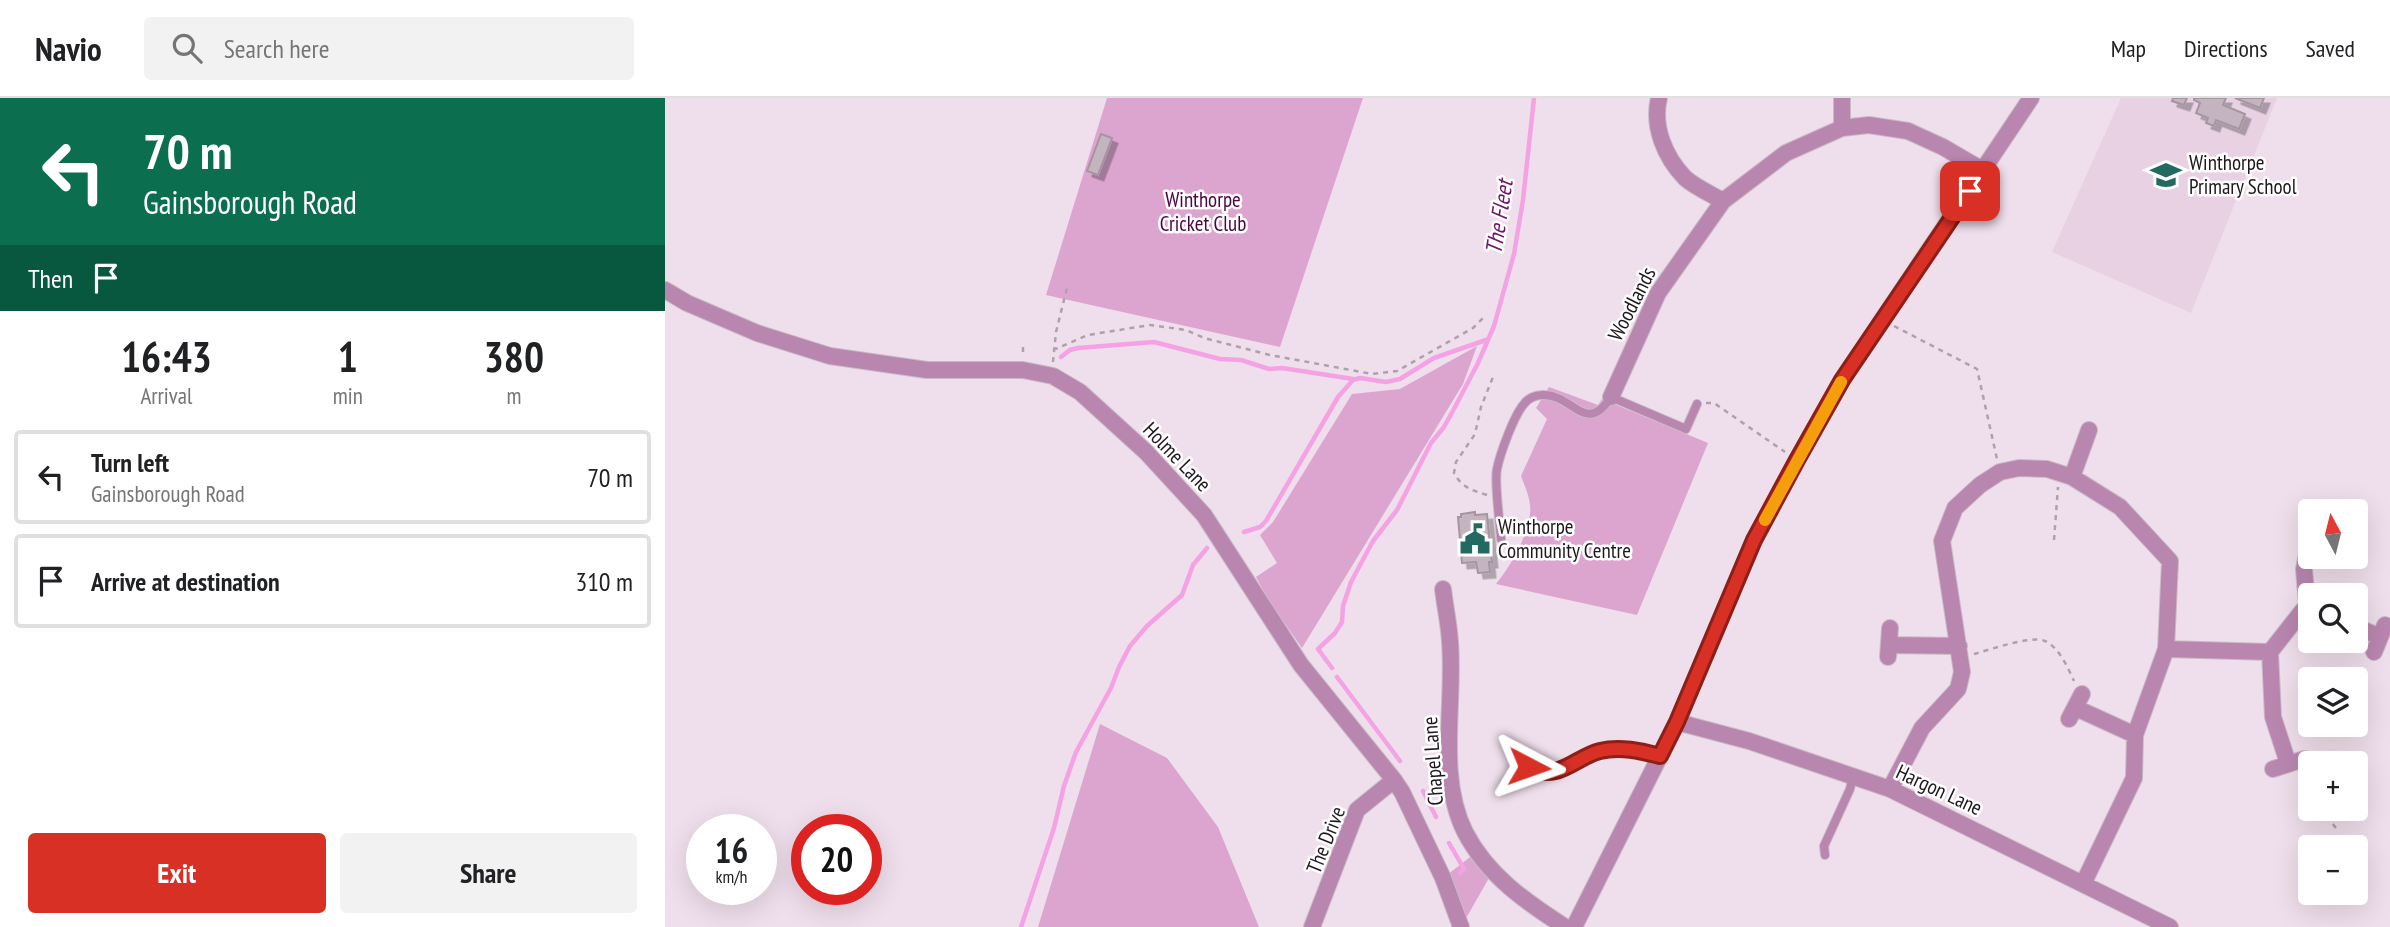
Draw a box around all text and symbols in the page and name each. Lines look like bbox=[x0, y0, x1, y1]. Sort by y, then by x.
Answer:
search box bbox=[144, 17, 634, 80]
text: Navio bbox=[35, 27, 102, 70]
icon: search bbox=[168, 29, 206, 67]
text: Search here bbox=[224, 32, 329, 65]
text: Map bbox=[2111, 33, 2146, 64]
text: Directions bbox=[2184, 33, 2268, 64]
text: Saved bbox=[2306, 33, 2355, 64]
text: 70 m bbox=[143, 119, 232, 183]
icon: left bbox=[28, 126, 119, 217]
place label: Winthorpe Primary School bbox=[2189, 149, 2297, 200]
school or university icon: Winthorpe Primary School bbox=[2149, 158, 2183, 192]
pin bbox=[1940, 161, 2000, 221]
icon: arrive bbox=[1951, 172, 1989, 210]
water label: The Fleet bbox=[1478, 175, 1519, 256]
text: Gainsborough Road bbox=[143, 181, 357, 223]
park label: Winthorpe Cricket Club bbox=[1160, 186, 1246, 237]
icon: arrive bbox=[87, 259, 125, 297]
text: Then bbox=[28, 262, 73, 295]
street label: Woodlands bbox=[1602, 262, 1662, 345]
text: 16:43 bbox=[121, 329, 212, 384]
text: 1 bbox=[338, 329, 358, 384]
text: 380 bbox=[484, 329, 544, 384]
text: Arrival bbox=[140, 381, 192, 410]
text: min bbox=[333, 381, 363, 410]
text: m bbox=[506, 381, 521, 410]
street label: Holme Lane bbox=[1138, 416, 1217, 497]
text: Turn left bbox=[91, 446, 169, 479]
icon: left bbox=[32, 458, 70, 496]
text: 70 m bbox=[587, 461, 633, 494]
text: Gainsborough Road bbox=[91, 479, 245, 508]
north arrow bbox=[2298, 499, 2368, 569]
map controls bbox=[2298, 499, 2368, 905]
place label: Winthorpe Community Centre bbox=[1498, 513, 1631, 564]
public building icon: Winthorpe Community Centre bbox=[1458, 522, 1492, 556]
icon: arrive bbox=[32, 562, 70, 600]
text: Arrive at destination bbox=[91, 565, 280, 598]
text: 310 m bbox=[575, 565, 633, 598]
button: search bbox=[2298, 583, 2368, 653]
button: layers bbox=[2298, 667, 2368, 737]
street label: Chapel Lane bbox=[1416, 716, 1449, 806]
position arrow bbox=[1492, 730, 1566, 804]
button: + bbox=[2298, 751, 2368, 821]
street label: Hargon Lane bbox=[1892, 758, 1987, 821]
street label: The Drive bbox=[1300, 802, 1351, 877]
speed limit sign: 20 bbox=[791, 814, 882, 905]
text: 16 bbox=[715, 827, 748, 873]
button: Exit bbox=[28, 833, 326, 913]
button: Share bbox=[340, 833, 637, 913]
button: − bbox=[2298, 835, 2368, 905]
text: km/h bbox=[716, 865, 747, 888]

